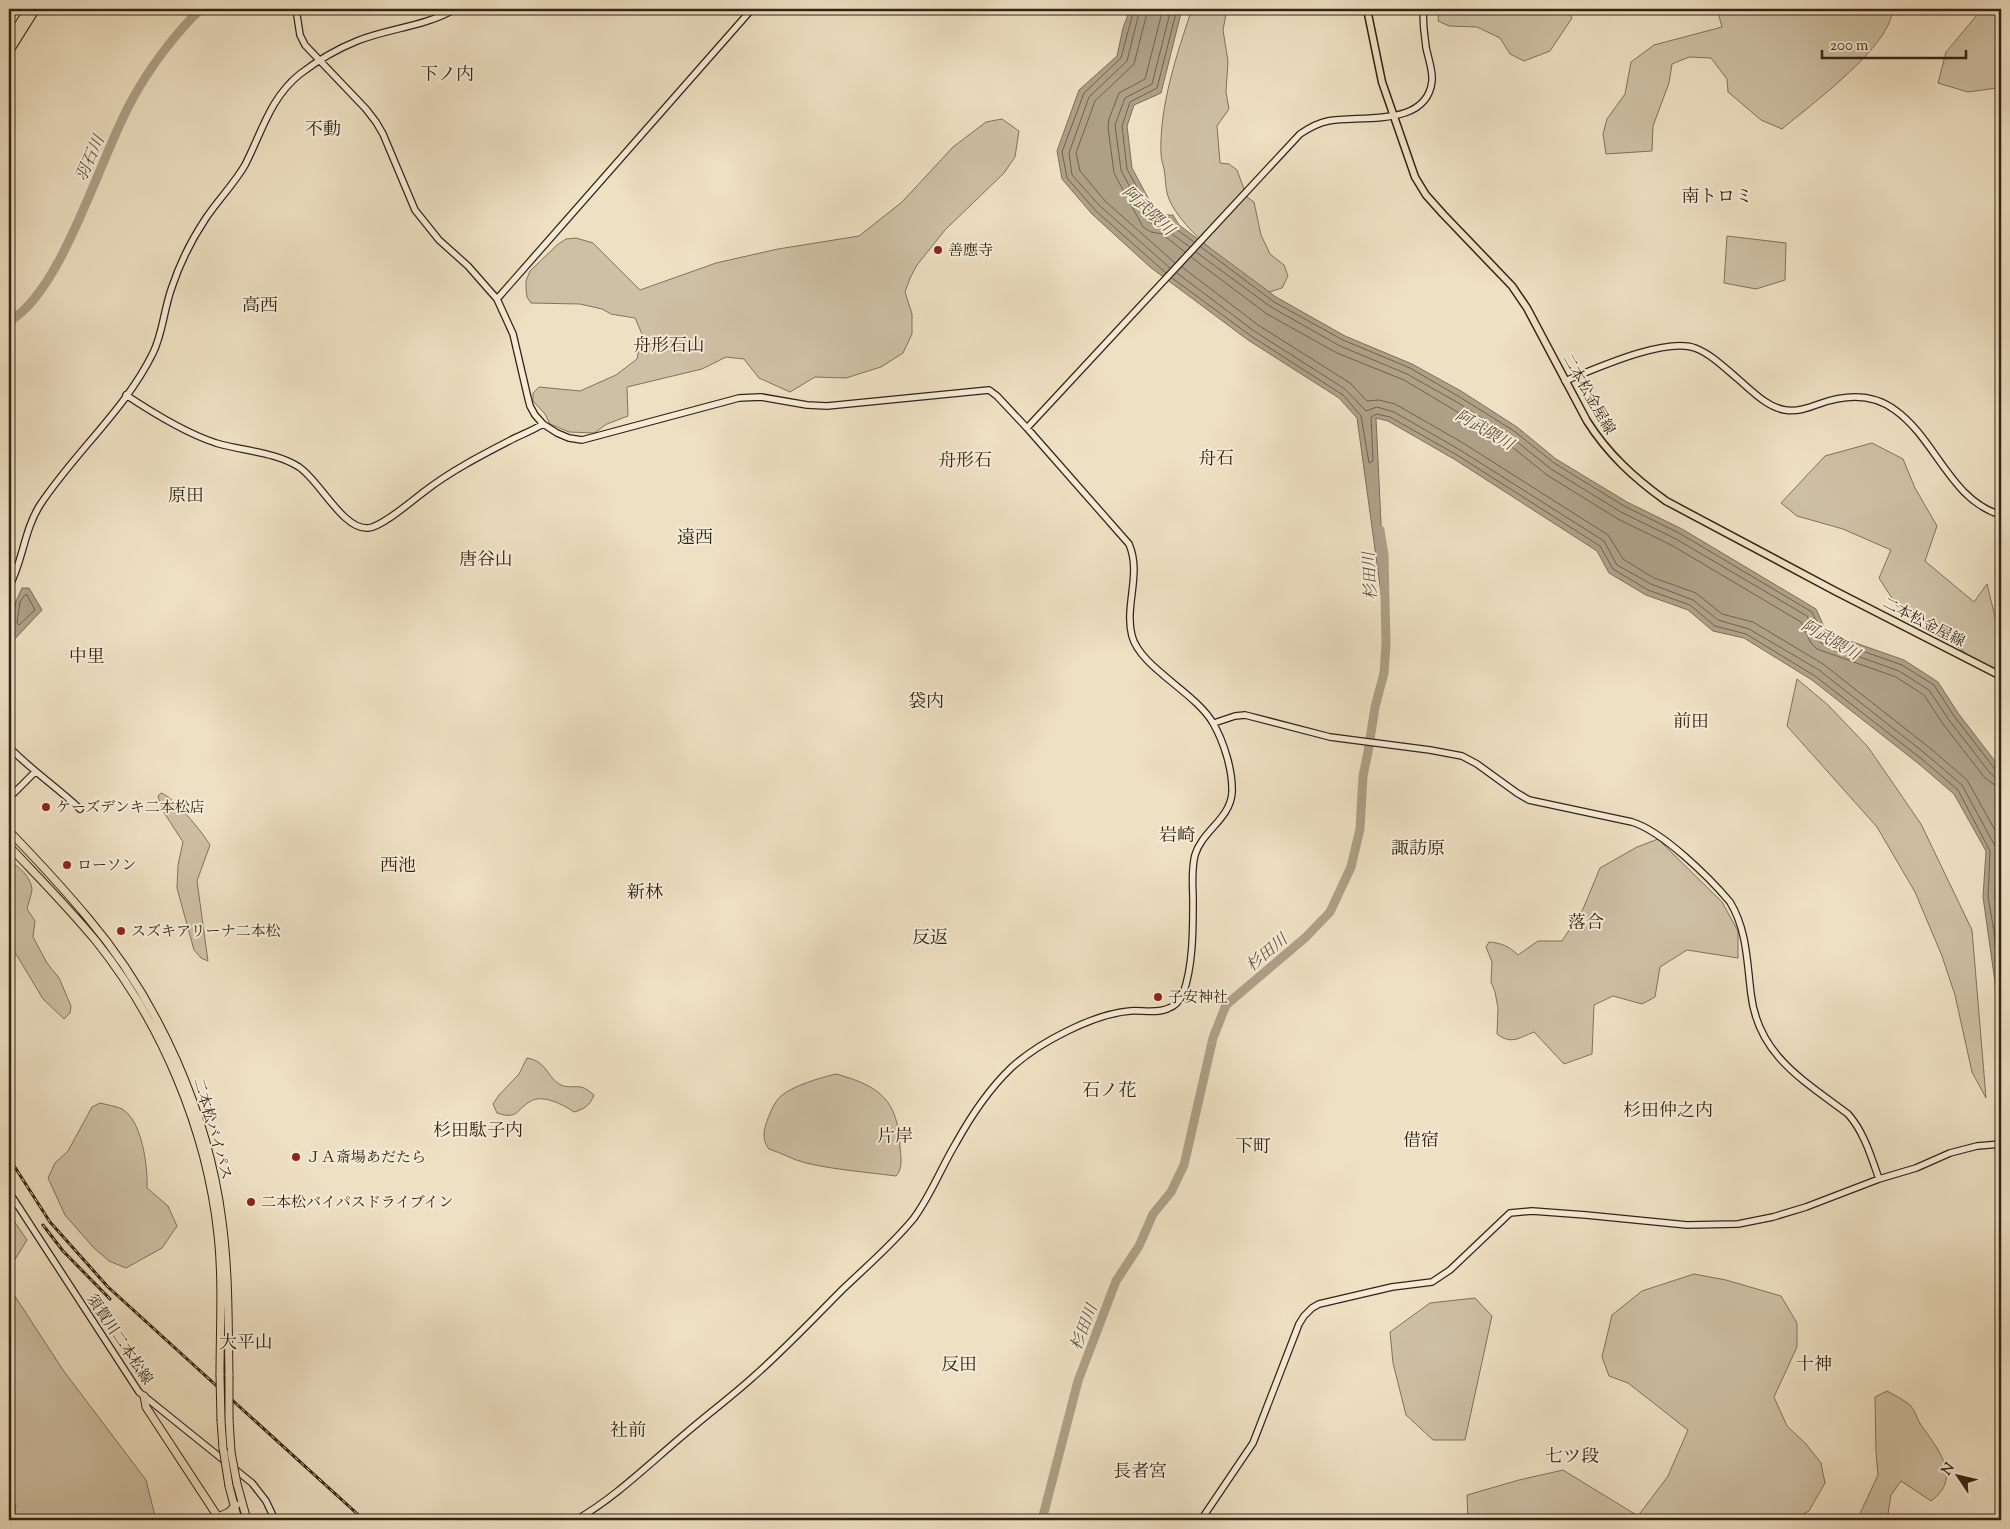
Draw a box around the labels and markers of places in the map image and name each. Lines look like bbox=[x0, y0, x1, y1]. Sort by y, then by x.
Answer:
place label: 善應寺 bbox=[948, 241, 993, 262]
marker: 善應寺 bbox=[932, 244, 944, 256]
place label: ケーズデンキ二本松店 bbox=[56, 798, 205, 819]
marker: ケーズデンキ二本松店 bbox=[40, 801, 52, 813]
place label: ローソン bbox=[77, 856, 136, 877]
marker: ローソン bbox=[61, 859, 73, 871]
place label: スズキアリーナ二本松 bbox=[131, 922, 280, 943]
marker: スズキアリーナ二本松 bbox=[115, 925, 127, 937]
place label: 子安神社 bbox=[1168, 988, 1228, 1009]
marker: 子安神社 bbox=[1152, 991, 1164, 1003]
place label: ＪＡ斎場あだたら bbox=[306, 1148, 426, 1169]
marker: ＪＡ斎場あだたら bbox=[290, 1151, 302, 1163]
place label: 二本松バイパスドライブイン bbox=[261, 1193, 453, 1214]
marker: 二本松バイパスドライブイン bbox=[245, 1196, 257, 1208]

